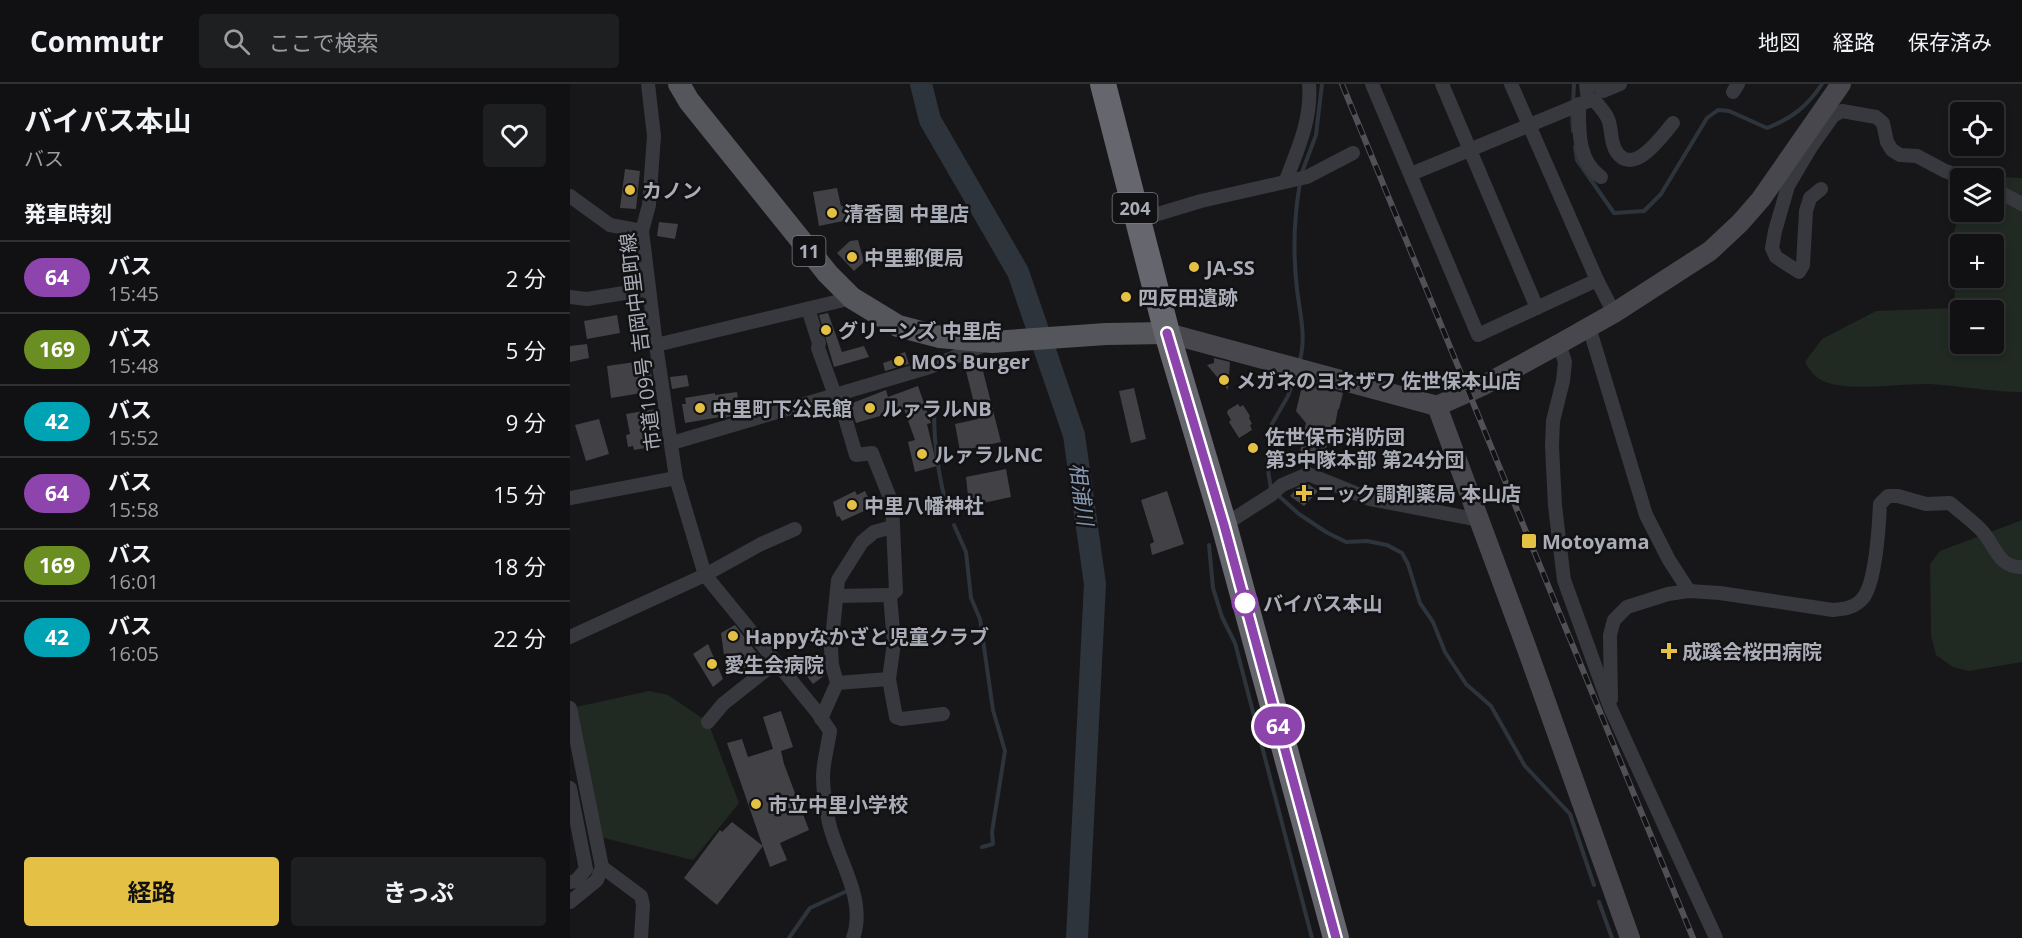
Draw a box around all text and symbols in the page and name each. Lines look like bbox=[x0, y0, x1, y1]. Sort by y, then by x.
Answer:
search box bbox=[199, 14, 619, 68]
text: Commutr bbox=[30, 22, 163, 60]
icon: search bbox=[220, 25, 253, 58]
text: ここで検索 bbox=[268, 27, 378, 57]
text: 地図 bbox=[1758, 28, 1800, 56]
text: 経路 bbox=[1833, 28, 1875, 56]
text: 保存済み bbox=[1908, 28, 1992, 56]
text: バイパス本山 bbox=[24, 101, 191, 139]
map controls bbox=[1950, 102, 2004, 354]
button: locate bbox=[1950, 102, 2004, 156]
button: heart bbox=[483, 104, 546, 167]
text: バス bbox=[24, 145, 64, 172]
button: layers bbox=[1950, 168, 2004, 222]
place label: カノン bbox=[642, 177, 702, 204]
marker: カノン bbox=[623, 183, 637, 197]
road number: 204 bbox=[1112, 193, 1158, 223]
text: 発車時刻 bbox=[24, 198, 112, 228]
place label: 清香園 中里店 bbox=[844, 200, 969, 227]
marker: 清香園 中里店 bbox=[825, 206, 839, 220]
street label: 市道109号 吉岡中里町線 bbox=[613, 231, 667, 453]
button: + bbox=[1950, 234, 2004, 288]
road number: 11 bbox=[792, 236, 826, 266]
place label: 中里郵便局 bbox=[864, 244, 964, 271]
text: バス bbox=[108, 250, 152, 280]
marker: 中里郵便局 bbox=[845, 250, 859, 264]
place label: JA-SS bbox=[1204, 254, 1255, 281]
marker: JA-SS bbox=[1187, 260, 1201, 274]
text: 64 bbox=[45, 263, 69, 291]
text: 2 分 bbox=[506, 263, 546, 293]
text: 15:45 bbox=[108, 280, 159, 307]
place label: 四反田遺跡 bbox=[1138, 284, 1238, 311]
marker: 四反田遺跡 bbox=[1119, 290, 1133, 304]
button: − bbox=[1950, 300, 2004, 354]
place label: グリーンズ 中里店 bbox=[838, 317, 1002, 344]
text: バス bbox=[108, 322, 152, 352]
marker: グリーンズ 中里店 bbox=[819, 323, 833, 337]
text: 169 bbox=[39, 335, 75, 363]
text: 5 分 bbox=[506, 335, 546, 365]
place label: MOS Burger bbox=[911, 348, 1030, 375]
text: 15:48 bbox=[108, 352, 159, 379]
marker: MOS Burger bbox=[892, 354, 906, 368]
place label: メガネのヨネザワ 佐世保本山店 bbox=[1236, 367, 1521, 394]
marker: メガネのヨネザワ 佐世保本山店 bbox=[1217, 373, 1231, 387]
text: バス bbox=[108, 394, 152, 424]
place label: 中里町下公民館 bbox=[712, 395, 852, 422]
place label: ルァラルNB bbox=[882, 395, 992, 422]
marker: 中里町下公民館 bbox=[693, 401, 707, 415]
marker: ルァラルNB bbox=[863, 401, 877, 415]
text: 42 bbox=[45, 407, 69, 435]
text: 9 分 bbox=[506, 407, 546, 437]
place label: 佐世保市消防団 第3中隊本部 第24分団 bbox=[1265, 423, 1465, 473]
text: 15:52 bbox=[108, 424, 159, 451]
place label: ルァラルNC bbox=[934, 441, 1043, 468]
marker: 佐世保市消防団 第3中隊本部 第24分団 bbox=[1246, 441, 1260, 455]
marker: ルァラルNC bbox=[915, 447, 929, 461]
water label: 相浦川 bbox=[1064, 461, 1101, 529]
text: バス bbox=[108, 466, 152, 496]
text: 64 bbox=[45, 479, 69, 507]
text: 15 分 bbox=[493, 479, 546, 509]
place label: ニック調剤薬局 本山店 bbox=[1316, 480, 1521, 507]
marker: ニック調剤薬局 本山店 bbox=[1297, 486, 1311, 500]
place label: 中里八幡神社 bbox=[864, 492, 984, 519]
text: 15:58 bbox=[108, 496, 159, 523]
marker: 中里八幡神社 bbox=[845, 498, 859, 512]
place label: Motoyama bbox=[1542, 528, 1649, 555]
marker: Motoyama bbox=[1520, 532, 1538, 550]
text: バス bbox=[108, 538, 152, 568]
text: 169 bbox=[39, 551, 75, 579]
text: 18 分 bbox=[493, 551, 546, 581]
text: 16:01 bbox=[108, 568, 159, 595]
marker: バイパス本山 bbox=[1232, 590, 1258, 616]
place label: バイパス本山 bbox=[1263, 590, 1383, 617]
text: バス bbox=[108, 610, 152, 640]
text: 42 bbox=[45, 623, 69, 651]
text: 22 分 bbox=[493, 623, 546, 653]
place label: Happyなかざと児童クラブ bbox=[745, 623, 989, 650]
marker: Happyなかざと児童クラブ bbox=[726, 629, 740, 643]
place label: 成蹊会桜田病院 bbox=[1682, 638, 1822, 665]
text: 16:05 bbox=[108, 640, 159, 667]
marker: 成蹊会桜田病院 bbox=[1660, 642, 1678, 660]
place label: 愛生会病院 bbox=[724, 651, 824, 678]
marker: 愛生会病院 bbox=[705, 657, 719, 671]
line badge: 64 bbox=[1251, 706, 1305, 746]
text: 64 bbox=[1266, 712, 1290, 740]
place label: 市立中里小学校 bbox=[768, 791, 908, 818]
marker: 市立中里小学校 bbox=[749, 797, 763, 811]
button: 経路 bbox=[24, 857, 279, 926]
button: きっぷ bbox=[291, 857, 546, 926]

